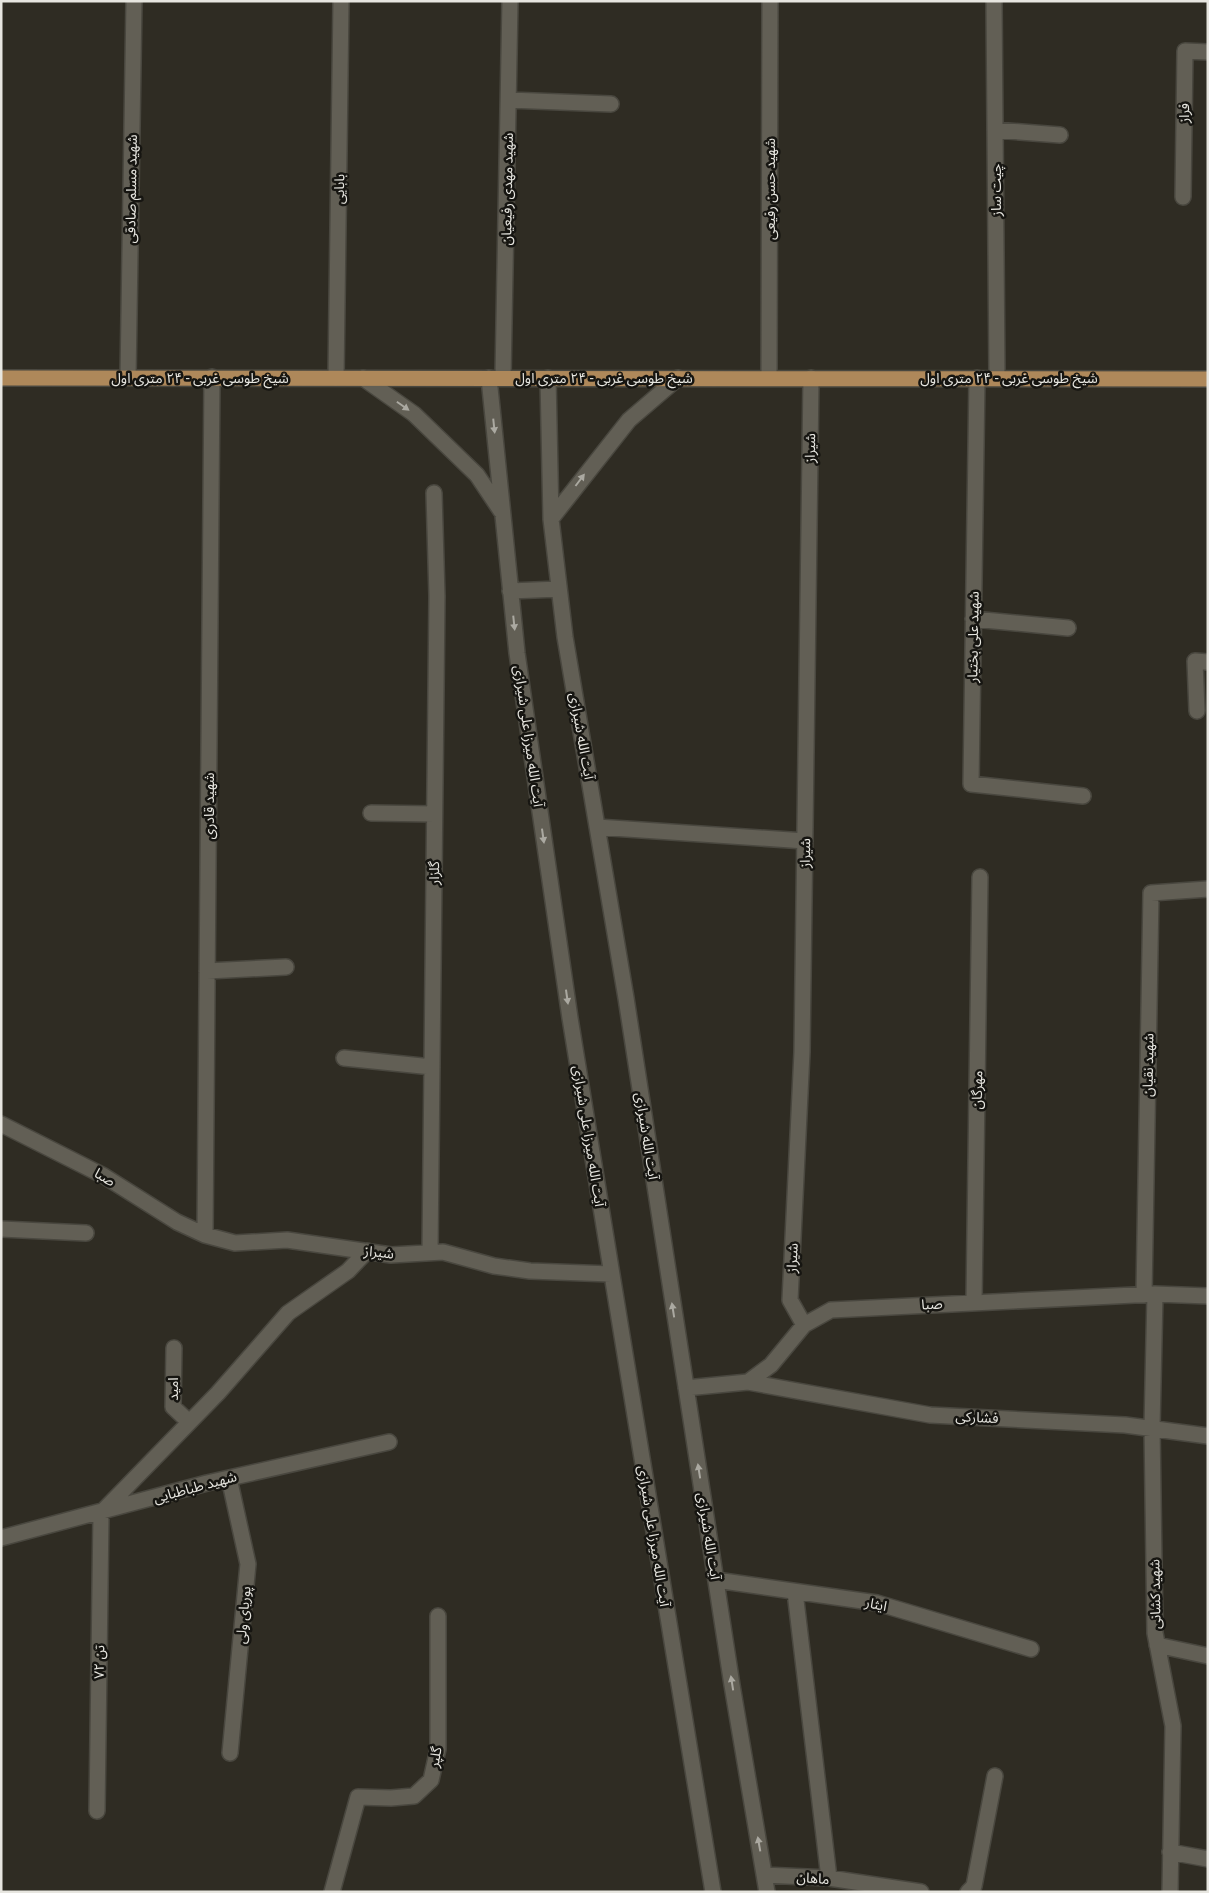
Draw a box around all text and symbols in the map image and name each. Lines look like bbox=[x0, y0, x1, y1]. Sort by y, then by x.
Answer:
street label: فراز bbox=[1176, 103, 1193, 124]
street label: شهید مهدی رفیعیان bbox=[498, 133, 517, 245]
street label: شهید مسلم صادقی bbox=[122, 134, 143, 244]
street label: شهید حسن رفیعی bbox=[762, 138, 779, 240]
street label: چیت ساز bbox=[988, 164, 1006, 217]
street label: بابایی bbox=[331, 174, 348, 204]
street label: شیخ طوسی غربی - ۲۴ متری اول bbox=[111, 370, 289, 389]
street label: شیخ طوسی غربی - ۲۴ متری اول bbox=[515, 370, 693, 389]
street label: شیخ طوسی غربی - ۲۴ متری اول bbox=[920, 370, 1098, 389]
one-way arrow bbox=[396, 401, 410, 411]
one-way arrow bbox=[490, 419, 498, 435]
street label: شیراز bbox=[802, 433, 819, 464]
one-way arrow bbox=[575, 473, 585, 487]
street label: شهید علی بختیار bbox=[964, 591, 983, 684]
one-way arrow bbox=[510, 615, 518, 631]
street label: آیت الله میرزا علی شیرازی bbox=[510, 664, 547, 809]
street label: آیت الله شیرازی bbox=[565, 691, 598, 782]
street label: شهید قادری bbox=[201, 772, 218, 840]
one-way arrow bbox=[540, 828, 548, 844]
street label: شیراز bbox=[797, 838, 814, 869]
street label: گلزار bbox=[426, 861, 443, 886]
one-way arrow bbox=[563, 989, 571, 1005]
street label: شهید نقیان bbox=[1139, 1033, 1158, 1097]
street label: آیت الله میرزا علی شیرازی bbox=[569, 1064, 608, 1209]
street label: مهرگان bbox=[969, 1070, 986, 1110]
street label: آیت الله شیرازی bbox=[631, 1091, 662, 1182]
street label: صبا bbox=[92, 1165, 119, 1190]
street label: شیراز bbox=[362, 1242, 395, 1263]
street label: شیراز bbox=[783, 1243, 802, 1274]
street label: صبا bbox=[921, 1295, 944, 1313]
one-way arrow bbox=[669, 1302, 677, 1318]
street label: امید bbox=[165, 1377, 181, 1401]
street label: فشارکی bbox=[955, 1408, 999, 1427]
one-way arrow bbox=[694, 1463, 702, 1479]
street label: آیت الله میرزا علی شیرازی bbox=[634, 1464, 673, 1609]
street label: شهید طباطبایی bbox=[152, 1468, 239, 1507]
street label: آیت الله شیرازی bbox=[693, 1491, 724, 1582]
street label: شهید کشانی bbox=[1146, 1559, 1165, 1629]
street label: پوریای ولی bbox=[232, 1585, 256, 1645]
street label: ایثار bbox=[862, 1594, 888, 1615]
street label: ۷۲ تن bbox=[91, 1645, 108, 1679]
one-way arrow bbox=[728, 1675, 736, 1691]
street label: گلپر bbox=[425, 1745, 447, 1770]
one-way arrow bbox=[754, 1835, 762, 1851]
street label: ماهان bbox=[796, 1869, 830, 1888]

